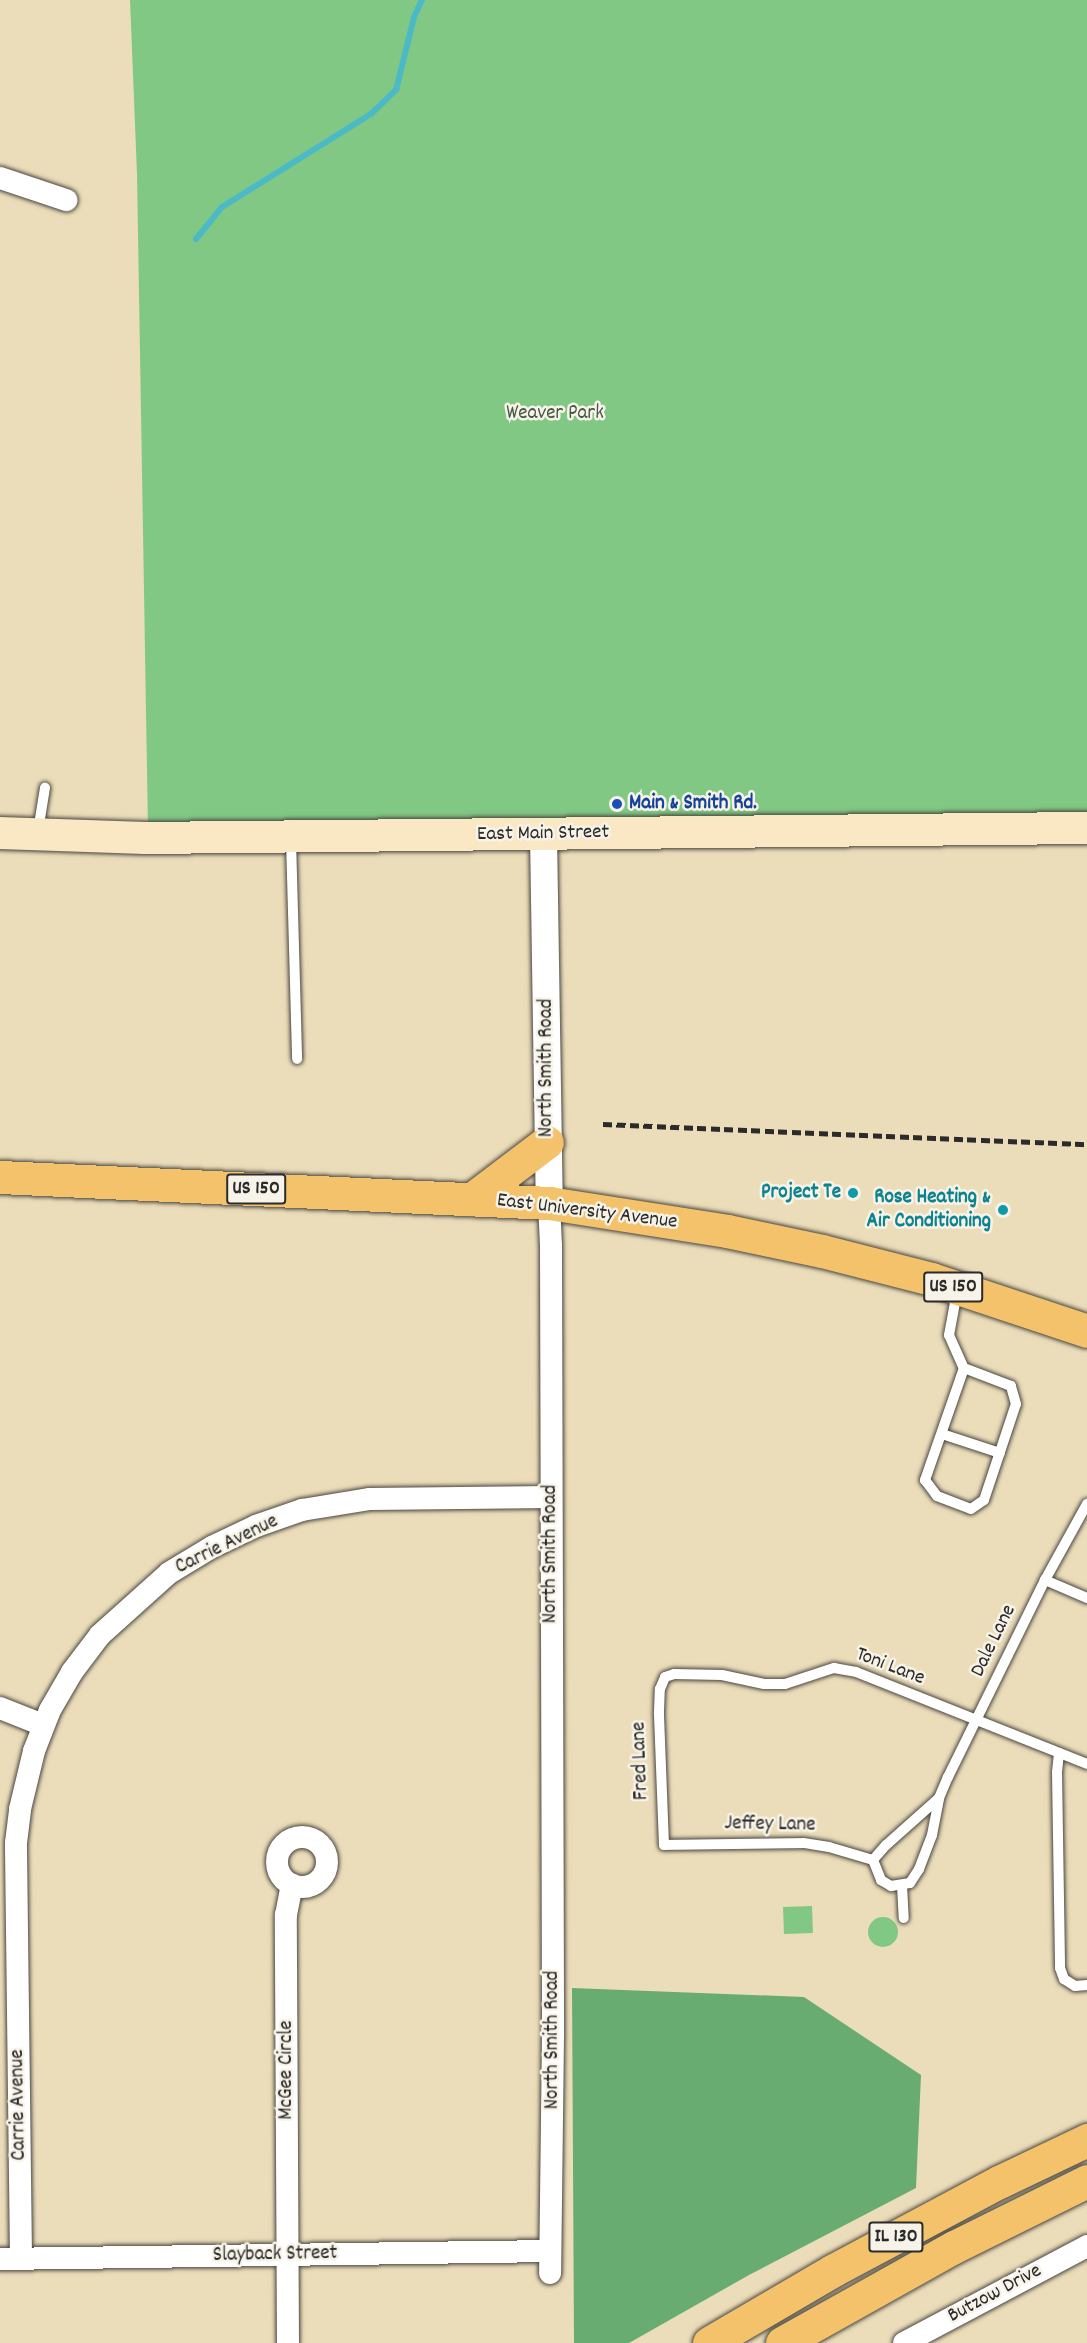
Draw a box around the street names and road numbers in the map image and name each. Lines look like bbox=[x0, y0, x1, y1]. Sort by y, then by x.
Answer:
street label: East Main Street bbox=[477, 820, 609, 848]
street label: North Smith Road bbox=[534, 999, 560, 1137]
road number: US 150 bbox=[226, 1172, 286, 1206]
street label: East University Avenue bbox=[495, 1188, 679, 1236]
road number: US 150 bbox=[923, 1270, 983, 1304]
street label: North Smith Road bbox=[538, 1485, 564, 1623]
street label: Carrie Avenue bbox=[172, 1509, 282, 1581]
street label: Dale Lane bbox=[966, 1601, 1022, 1681]
street label: Toni Lane bbox=[852, 1642, 928, 1692]
street label: Fred Lane bbox=[627, 1721, 655, 1801]
street label: Jeffey Lane bbox=[724, 1812, 816, 1838]
street label: North Smith Road bbox=[540, 1971, 566, 2109]
street label: McGee Circle bbox=[274, 2020, 300, 2120]
street label: Carrie Avenue bbox=[5, 2049, 33, 2161]
road number: IL 130 bbox=[868, 2220, 924, 2254]
street label: Slayback Street bbox=[213, 2241, 337, 2269]
street label: Butzow Drive bbox=[944, 2259, 1046, 2329]

